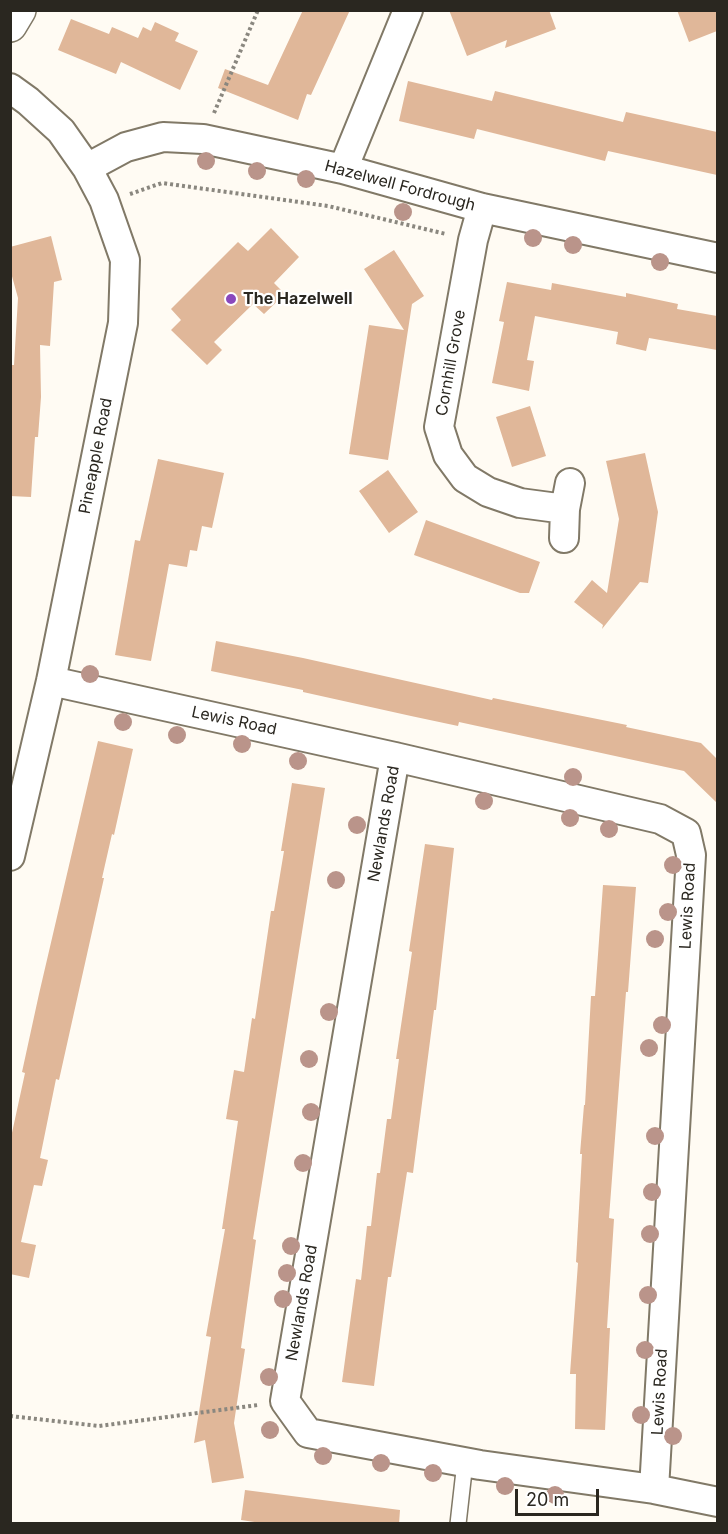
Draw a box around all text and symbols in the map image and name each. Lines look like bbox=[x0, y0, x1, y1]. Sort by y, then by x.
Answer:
street label: Hazelwell Fordrough bbox=[323, 157, 477, 215]
place label: The Hazelwell bbox=[243, 289, 352, 309]
marker: The Hazelwell bbox=[224, 292, 238, 306]
street label: Cornhill Grove bbox=[432, 308, 470, 418]
street label: Pineapple Road bbox=[75, 396, 117, 516]
street label: Lewis Road bbox=[190, 703, 278, 739]
street label: Newlands Road bbox=[364, 764, 404, 884]
street label: Lewis Road bbox=[676, 862, 700, 950]
street label: Newlands Road bbox=[282, 1243, 322, 1363]
street label: Lewis Road bbox=[648, 1348, 672, 1436]
scale bar bbox=[518, 1477, 602, 1515]
text: 20 m bbox=[526, 1489, 569, 1510]

